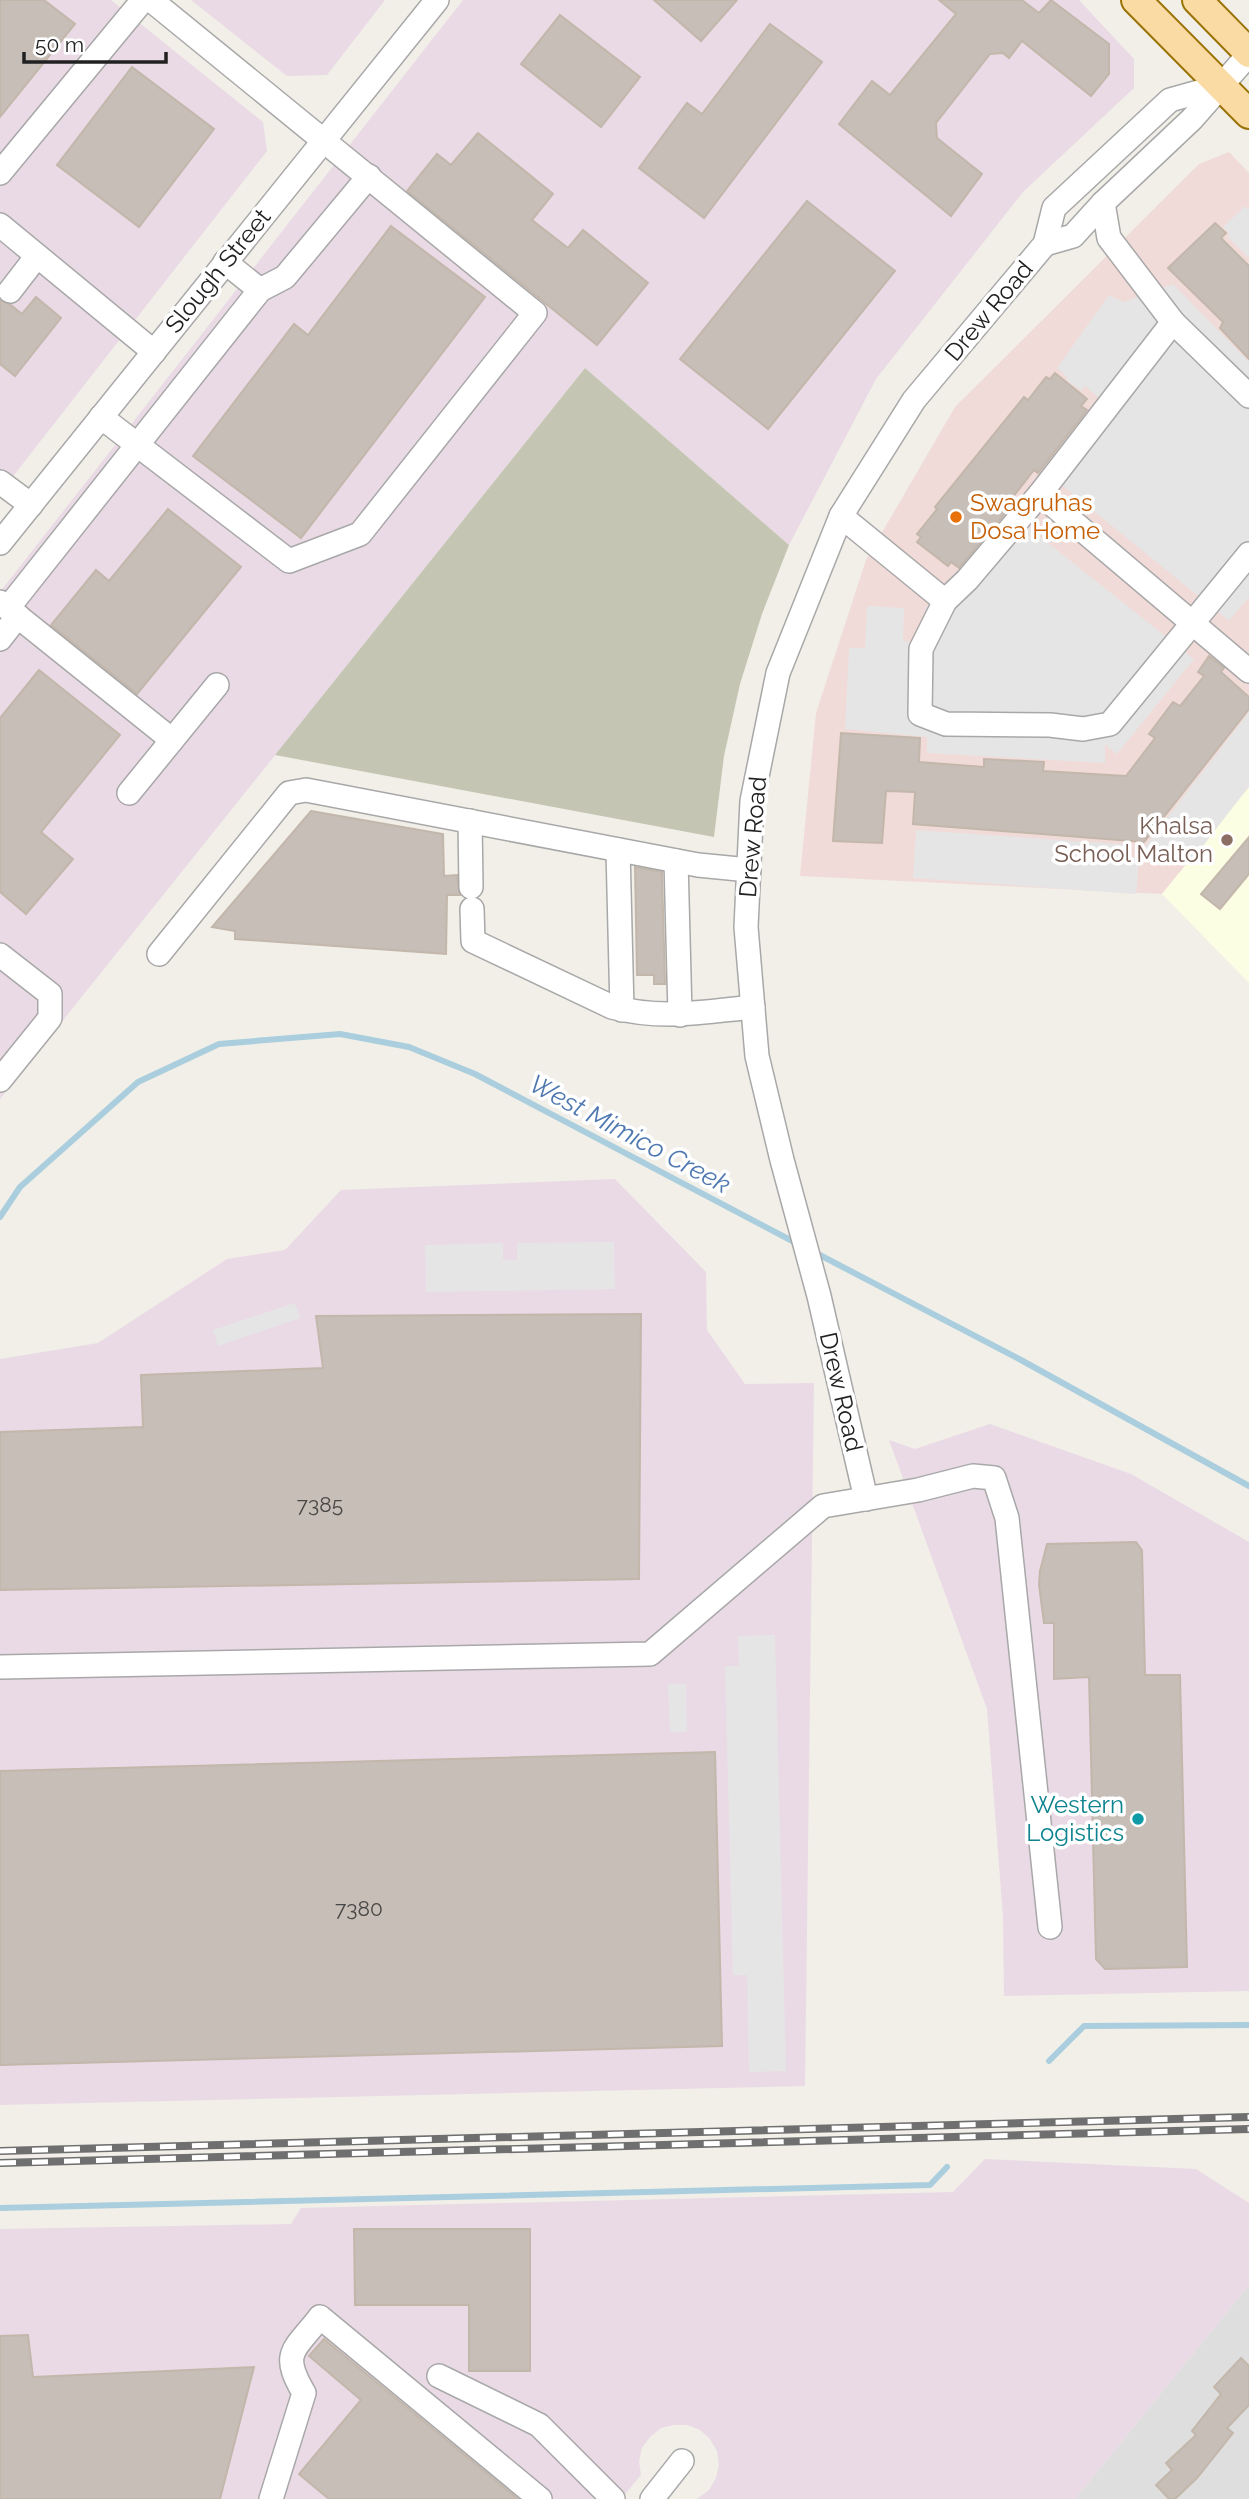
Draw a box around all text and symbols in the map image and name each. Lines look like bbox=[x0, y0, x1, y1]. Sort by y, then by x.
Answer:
scale bar bbox=[24, 21, 166, 65]
text: 50 m bbox=[35, 32, 84, 57]
street label: Slough Street bbox=[159, 203, 276, 339]
street label: Drew Road bbox=[938, 255, 1039, 367]
place label: Swagruhas Dosa Home bbox=[970, 488, 1100, 545]
marker: Swagruhas Dosa Home bbox=[948, 509, 964, 525]
street label: Drew Road bbox=[733, 775, 772, 899]
place label: Khalsa School Malton bbox=[1054, 811, 1213, 868]
marker: Khalsa School Malton bbox=[1219, 832, 1235, 848]
water label: West Mimico Creek bbox=[524, 1068, 736, 1200]
street label: Drew Road bbox=[814, 1329, 869, 1454]
house number: 7385 bbox=[297, 1492, 343, 1517]
place label: Western Logistics bbox=[1026, 1790, 1124, 1847]
marker: Western Logistics bbox=[1130, 1811, 1146, 1827]
house number: 7380 bbox=[335, 1896, 383, 1921]

